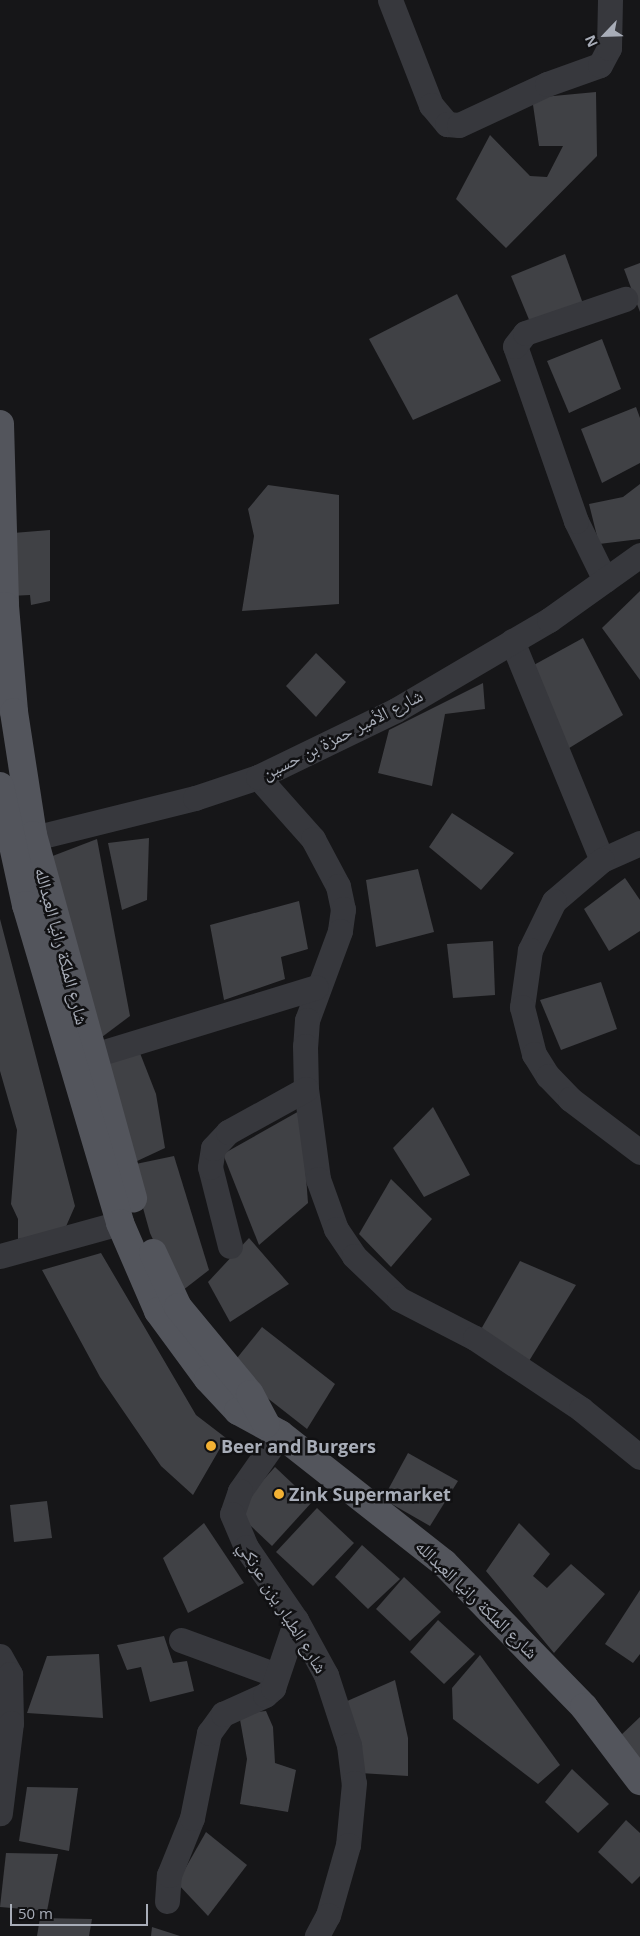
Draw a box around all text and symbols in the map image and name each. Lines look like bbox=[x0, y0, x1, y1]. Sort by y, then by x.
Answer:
north arrow bbox=[580, 10, 630, 60]
text: N bbox=[580, 32, 602, 50]
street label: شارع الأمير حمزة بن حسين bbox=[258, 684, 426, 784]
street label: شارع الملكة رانيا العبدالله bbox=[31, 865, 93, 1027]
place label: Beer and Burgers bbox=[221, 1435, 376, 1457]
marker: Beer and Burgers bbox=[205, 1440, 217, 1452]
place label: Zink Supermarket bbox=[289, 1483, 451, 1505]
marker: Zink Supermarket bbox=[273, 1488, 285, 1500]
street label: شارع الملكة رانيا العبدالله bbox=[411, 1535, 543, 1663]
street label: شارع الطيار يزن عرنكي bbox=[234, 1537, 332, 1677]
scale bar bbox=[12, 1894, 150, 1926]
text: 50 m bbox=[18, 1903, 53, 1923]

